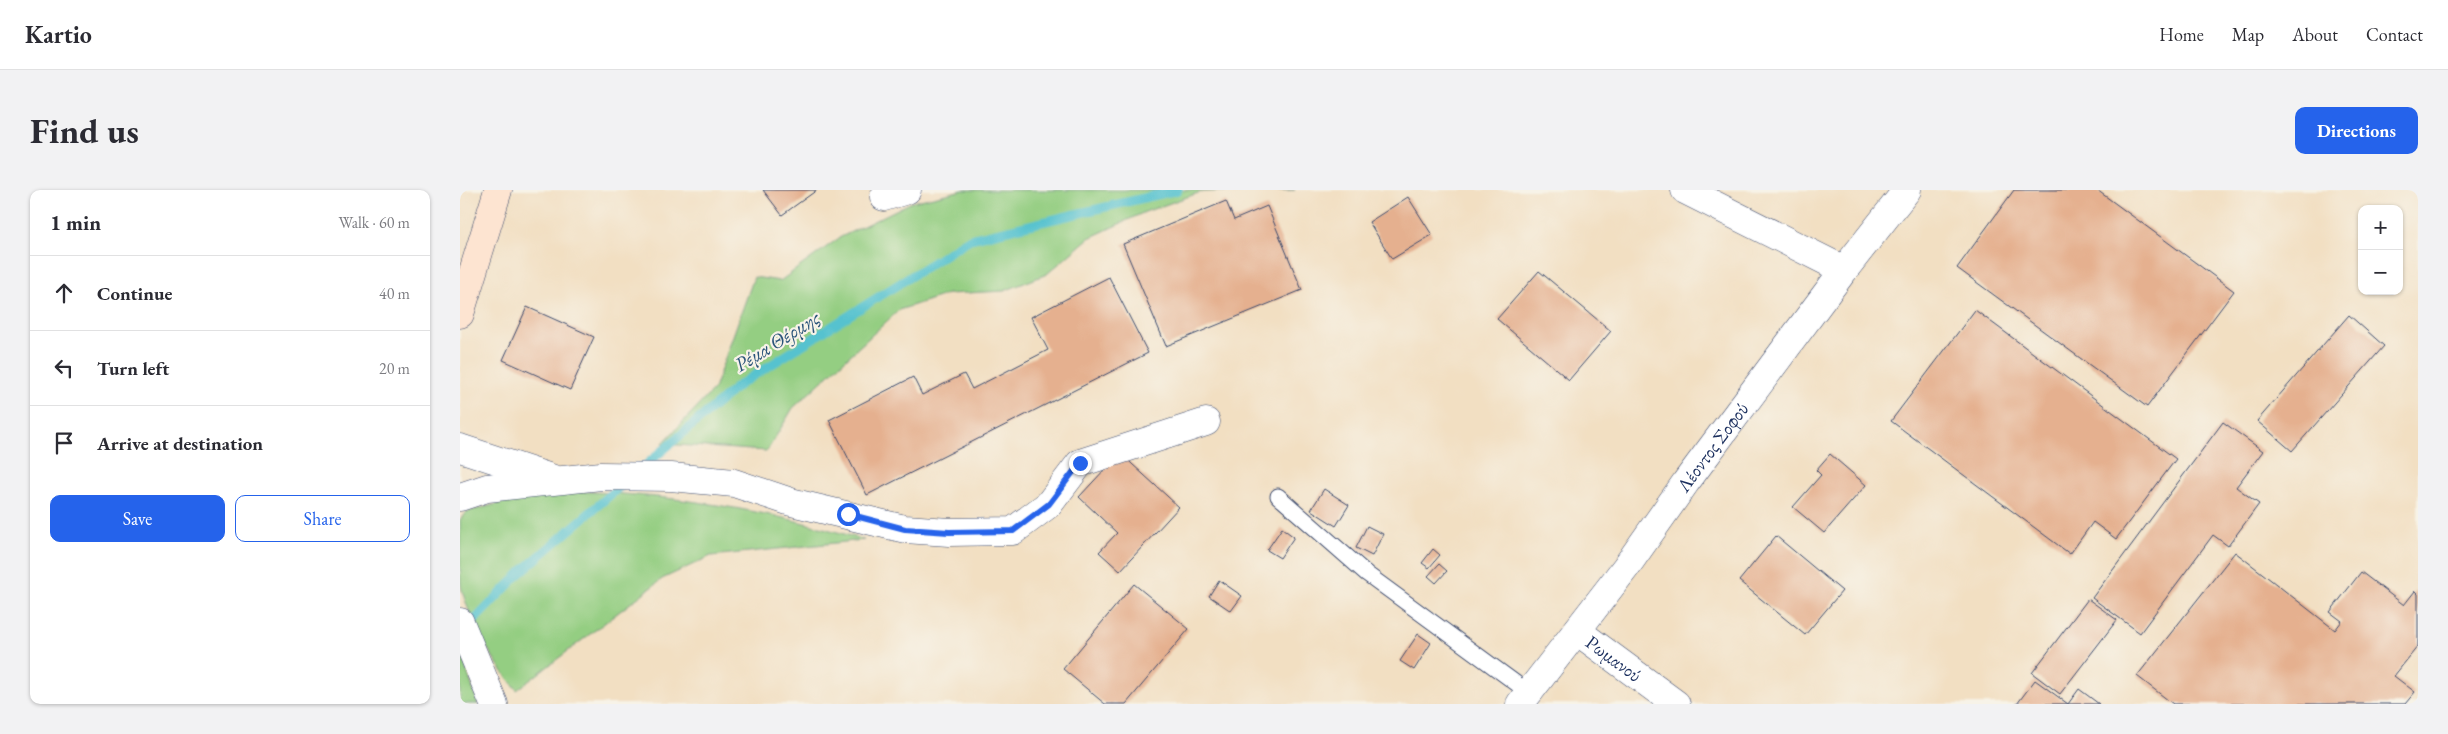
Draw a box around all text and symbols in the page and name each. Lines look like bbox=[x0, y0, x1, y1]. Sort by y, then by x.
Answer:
text: Kartio bbox=[25, 19, 92, 50]
text: Home bbox=[2159, 23, 2204, 46]
text: Map bbox=[2232, 23, 2264, 46]
text: About bbox=[2292, 23, 2338, 46]
text: Contact bbox=[2366, 23, 2423, 46]
button: Directions bbox=[2295, 107, 2418, 154]
text: Find us bbox=[30, 108, 139, 153]
map controls bbox=[2358, 205, 2403, 295]
button: + bbox=[2358, 205, 2403, 250]
text: 1 min bbox=[50, 209, 101, 236]
text: Walk · 60 m bbox=[339, 212, 410, 233]
button: − bbox=[2358, 250, 2403, 295]
icon: ahead bbox=[50, 279, 78, 307]
text: Continue bbox=[97, 281, 172, 306]
text: 40 m bbox=[379, 283, 410, 304]
water label: Ρέμα Θέρμης bbox=[729, 304, 825, 378]
icon: left bbox=[50, 354, 78, 382]
text: Turn left bbox=[97, 356, 169, 381]
text: 20 m bbox=[379, 358, 410, 379]
street label: Λέοντος Σοφού bbox=[1670, 397, 1754, 497]
icon: arrive bbox=[50, 429, 78, 457]
text: Arrive at destination bbox=[97, 431, 263, 456]
route end bbox=[1069, 452, 1092, 475]
button: Save bbox=[50, 495, 225, 542]
button: Share bbox=[235, 495, 410, 542]
route start bbox=[837, 503, 860, 526]
street label: Ρωμανού bbox=[1581, 629, 1647, 687]

